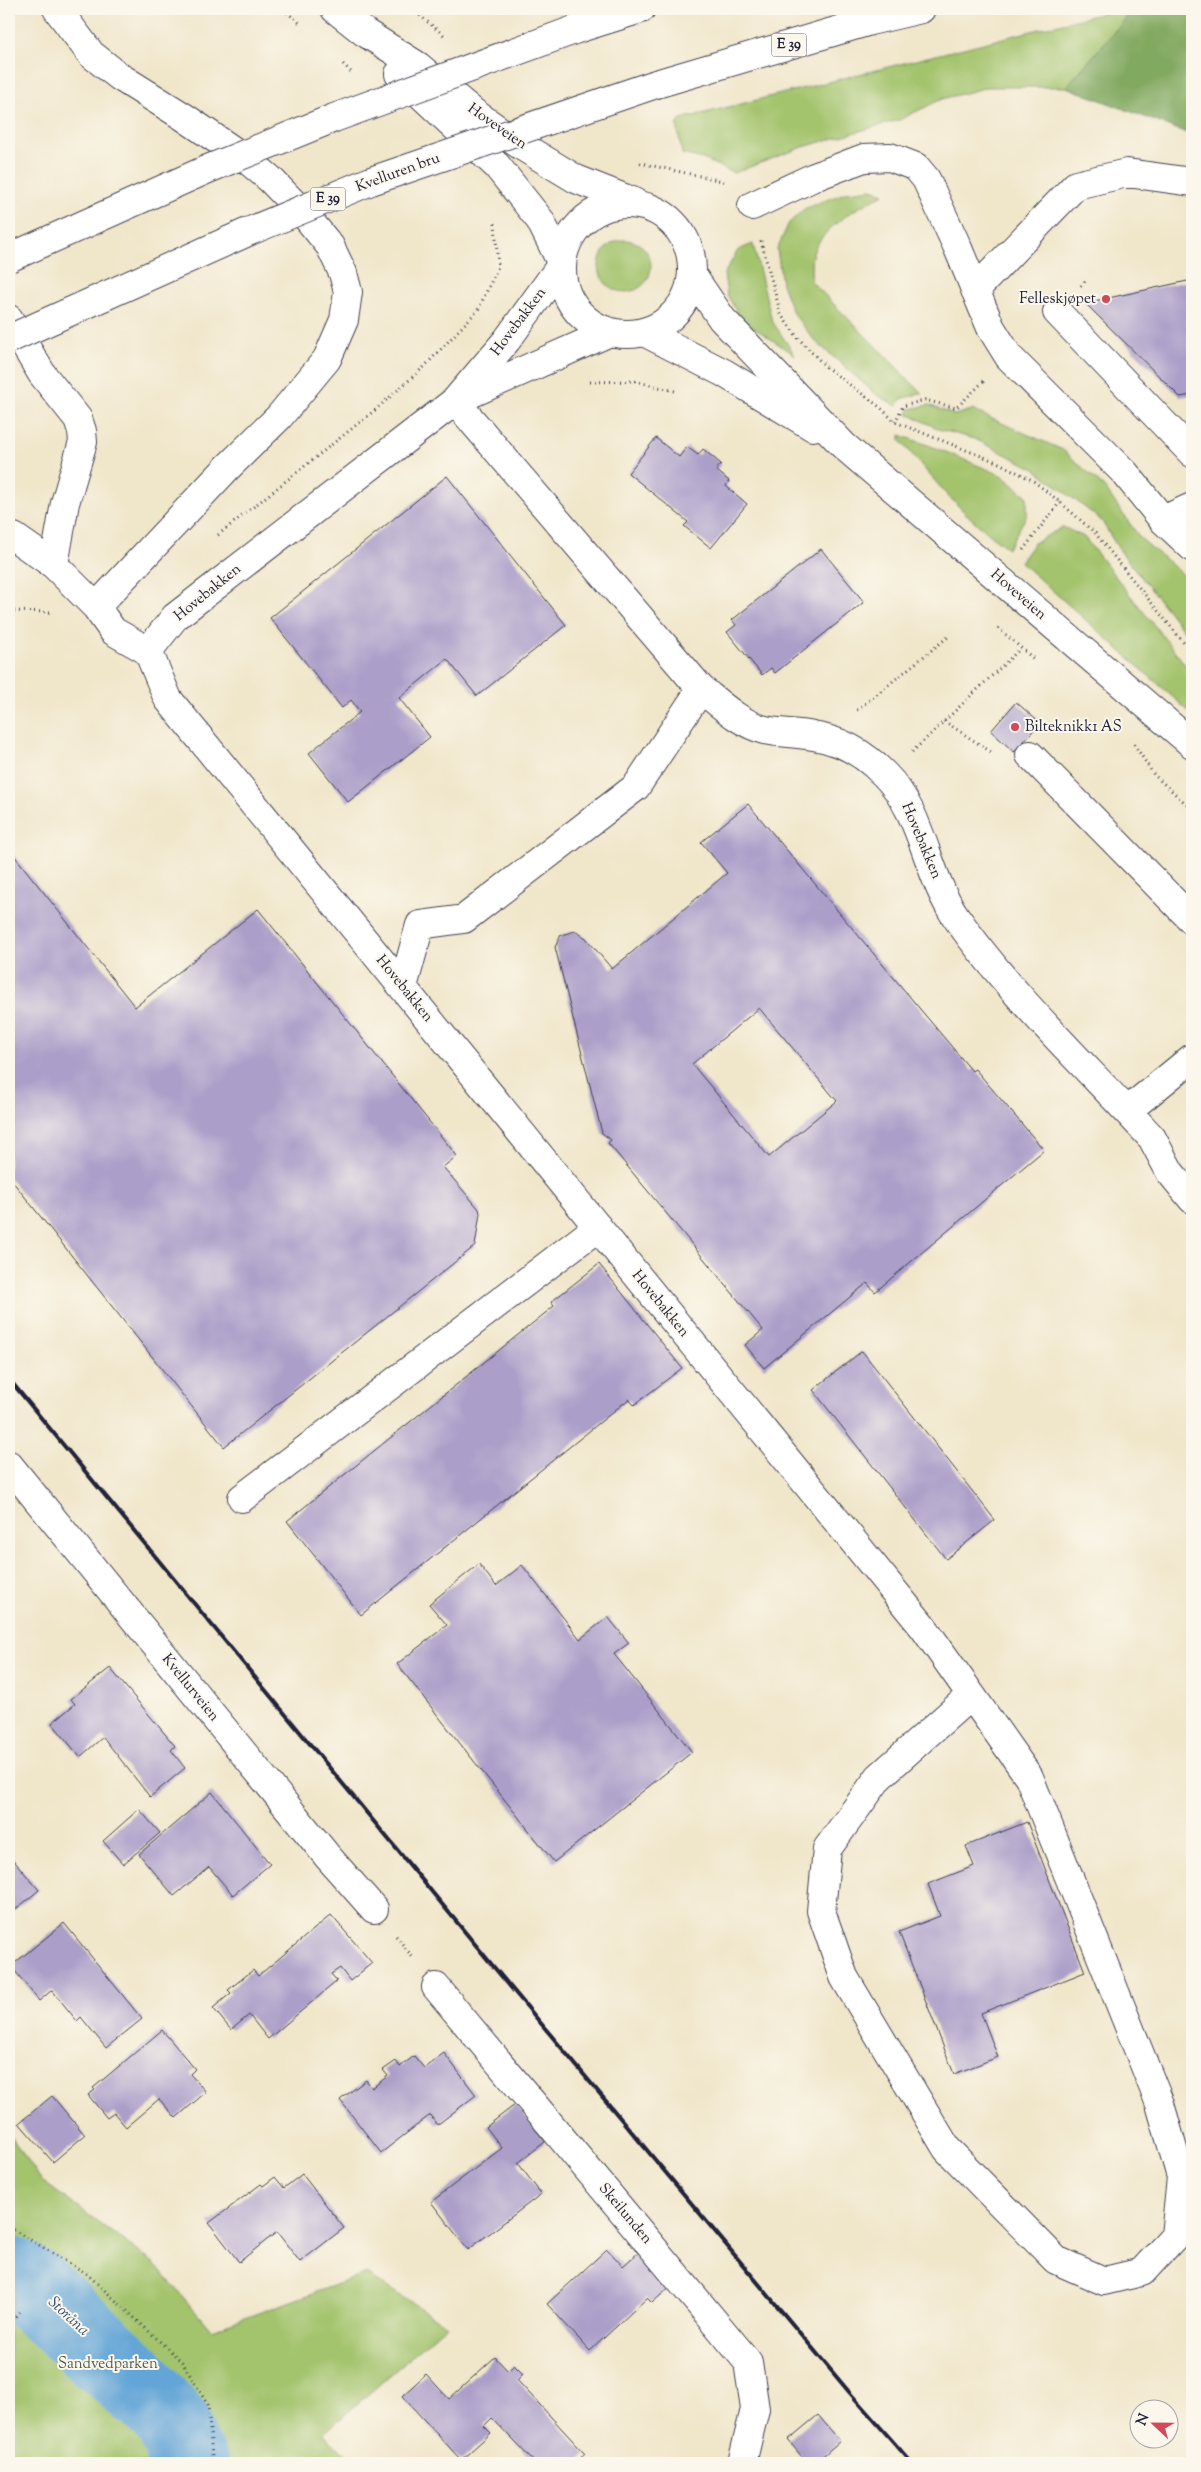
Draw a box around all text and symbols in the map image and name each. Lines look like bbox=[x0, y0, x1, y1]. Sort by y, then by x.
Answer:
road number: E 39 bbox=[772, 34, 806, 56]
street label: Hoveveien bbox=[463, 99, 531, 155]
street label: Kvelluren bru bbox=[353, 148, 443, 198]
road number: E 39 bbox=[310, 188, 346, 210]
street label: Hovebakken bbox=[486, 283, 552, 361]
place label: Felleskjøpet bbox=[1019, 289, 1096, 310]
marker: Felleskjøpet bbox=[1100, 293, 1112, 305]
street label: Hovebakken bbox=[170, 559, 246, 627]
street label: Hoveveien bbox=[985, 565, 1051, 625]
place label: Bilteknikk1 AS bbox=[1025, 717, 1122, 738]
marker: Bilteknikk1 AS bbox=[1009, 721, 1021, 733]
street label: Hovebakken bbox=[896, 800, 947, 882]
street label: Hovebakken bbox=[370, 951, 438, 1027]
street label: Hovebakken bbox=[626, 1266, 694, 1342]
street label: Kvellurveien bbox=[156, 1650, 224, 1726]
street label: Skeilunden bbox=[593, 2179, 657, 2249]
water label: Storåna bbox=[42, 2292, 94, 2342]
park label: Sandvedparken bbox=[58, 2354, 158, 2375]
north arrow bbox=[1128, 2400, 1178, 2450]
text: N bbox=[1132, 2411, 1155, 2429]

